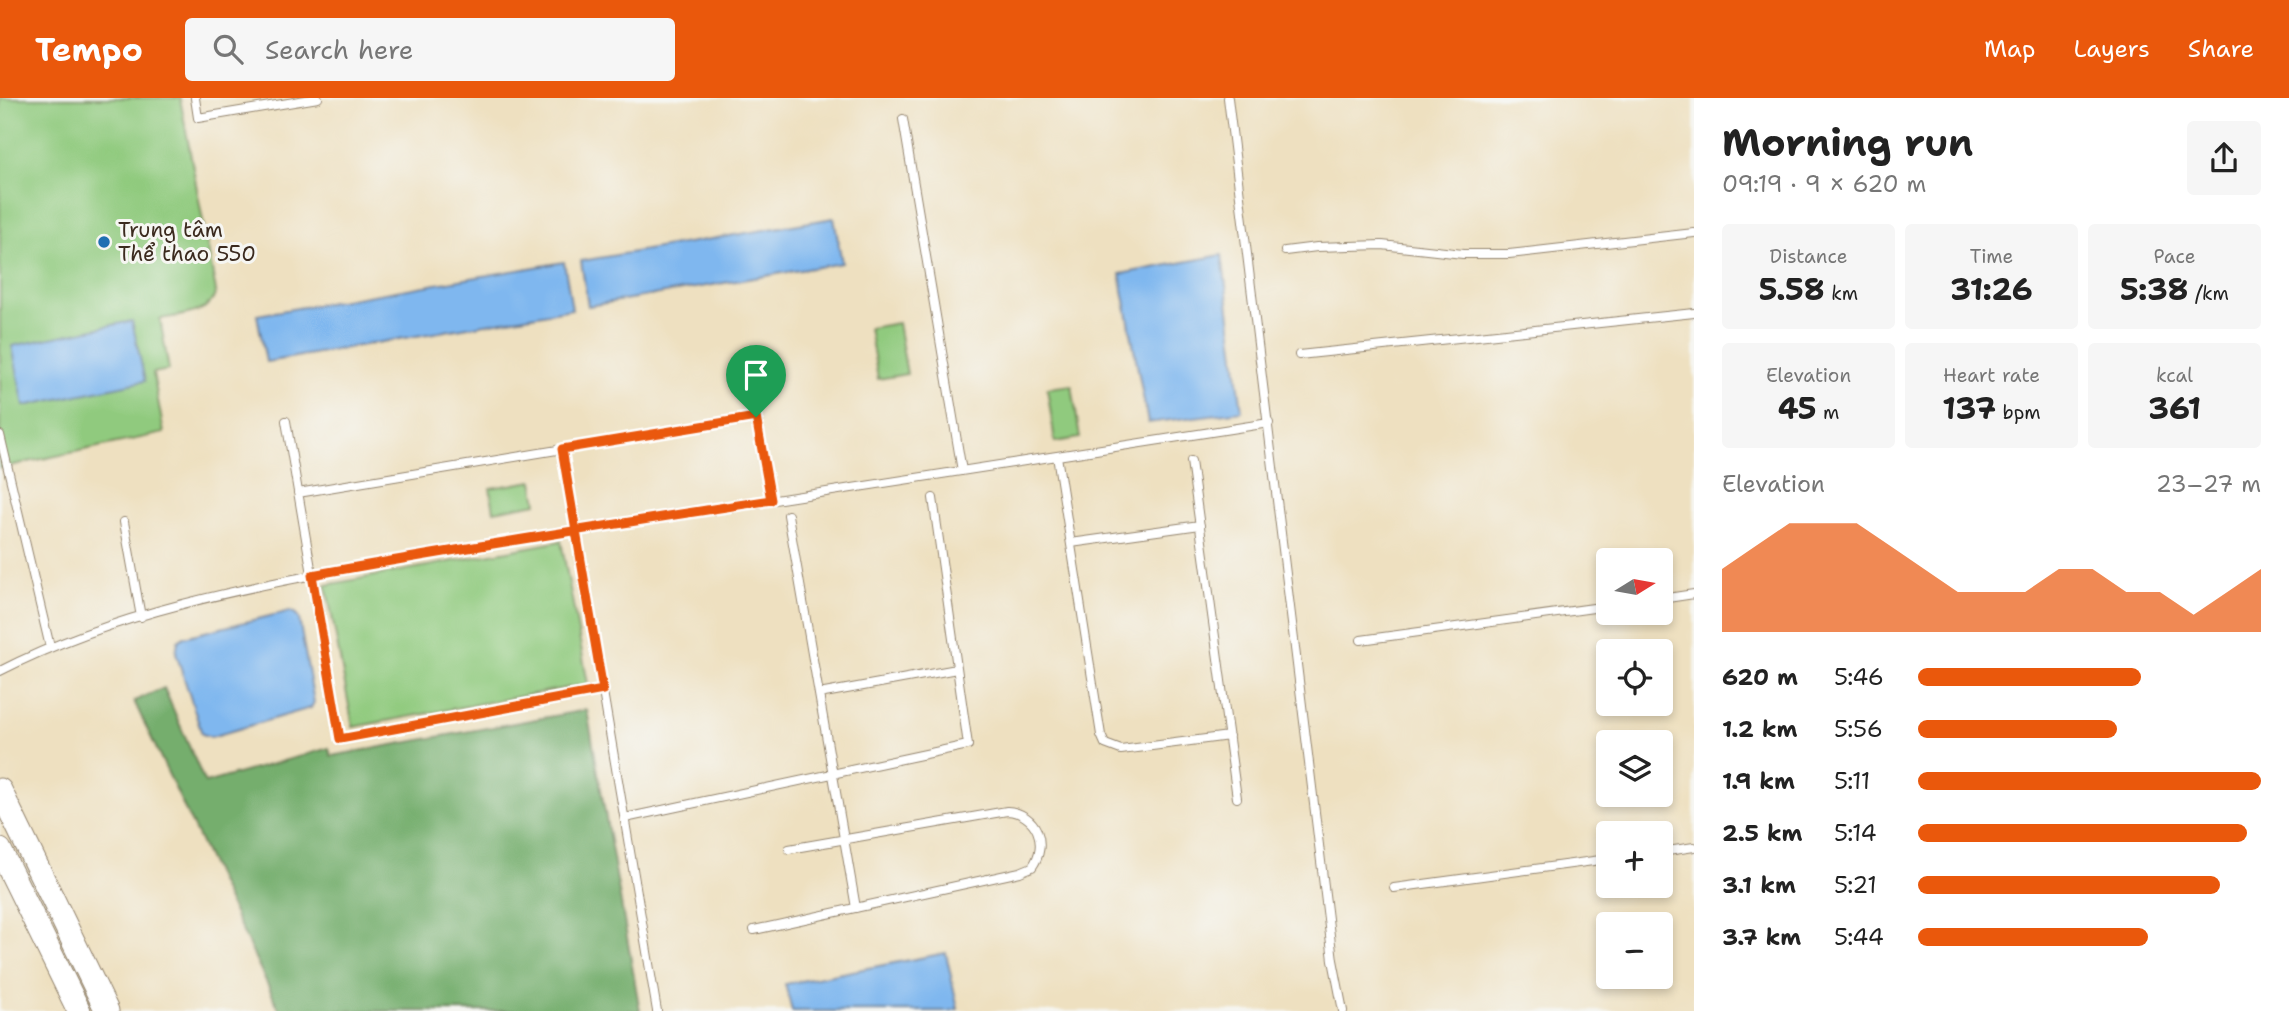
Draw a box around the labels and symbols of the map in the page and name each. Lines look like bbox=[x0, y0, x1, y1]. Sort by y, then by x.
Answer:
place label: Trung tâm Thể thao 550 bbox=[118, 216, 256, 268]
marker: Trung tâm Thể thao 550 bbox=[96, 234, 112, 250]
pin bbox=[726, 345, 786, 417]
north arrow bbox=[1596, 548, 1673, 625]

